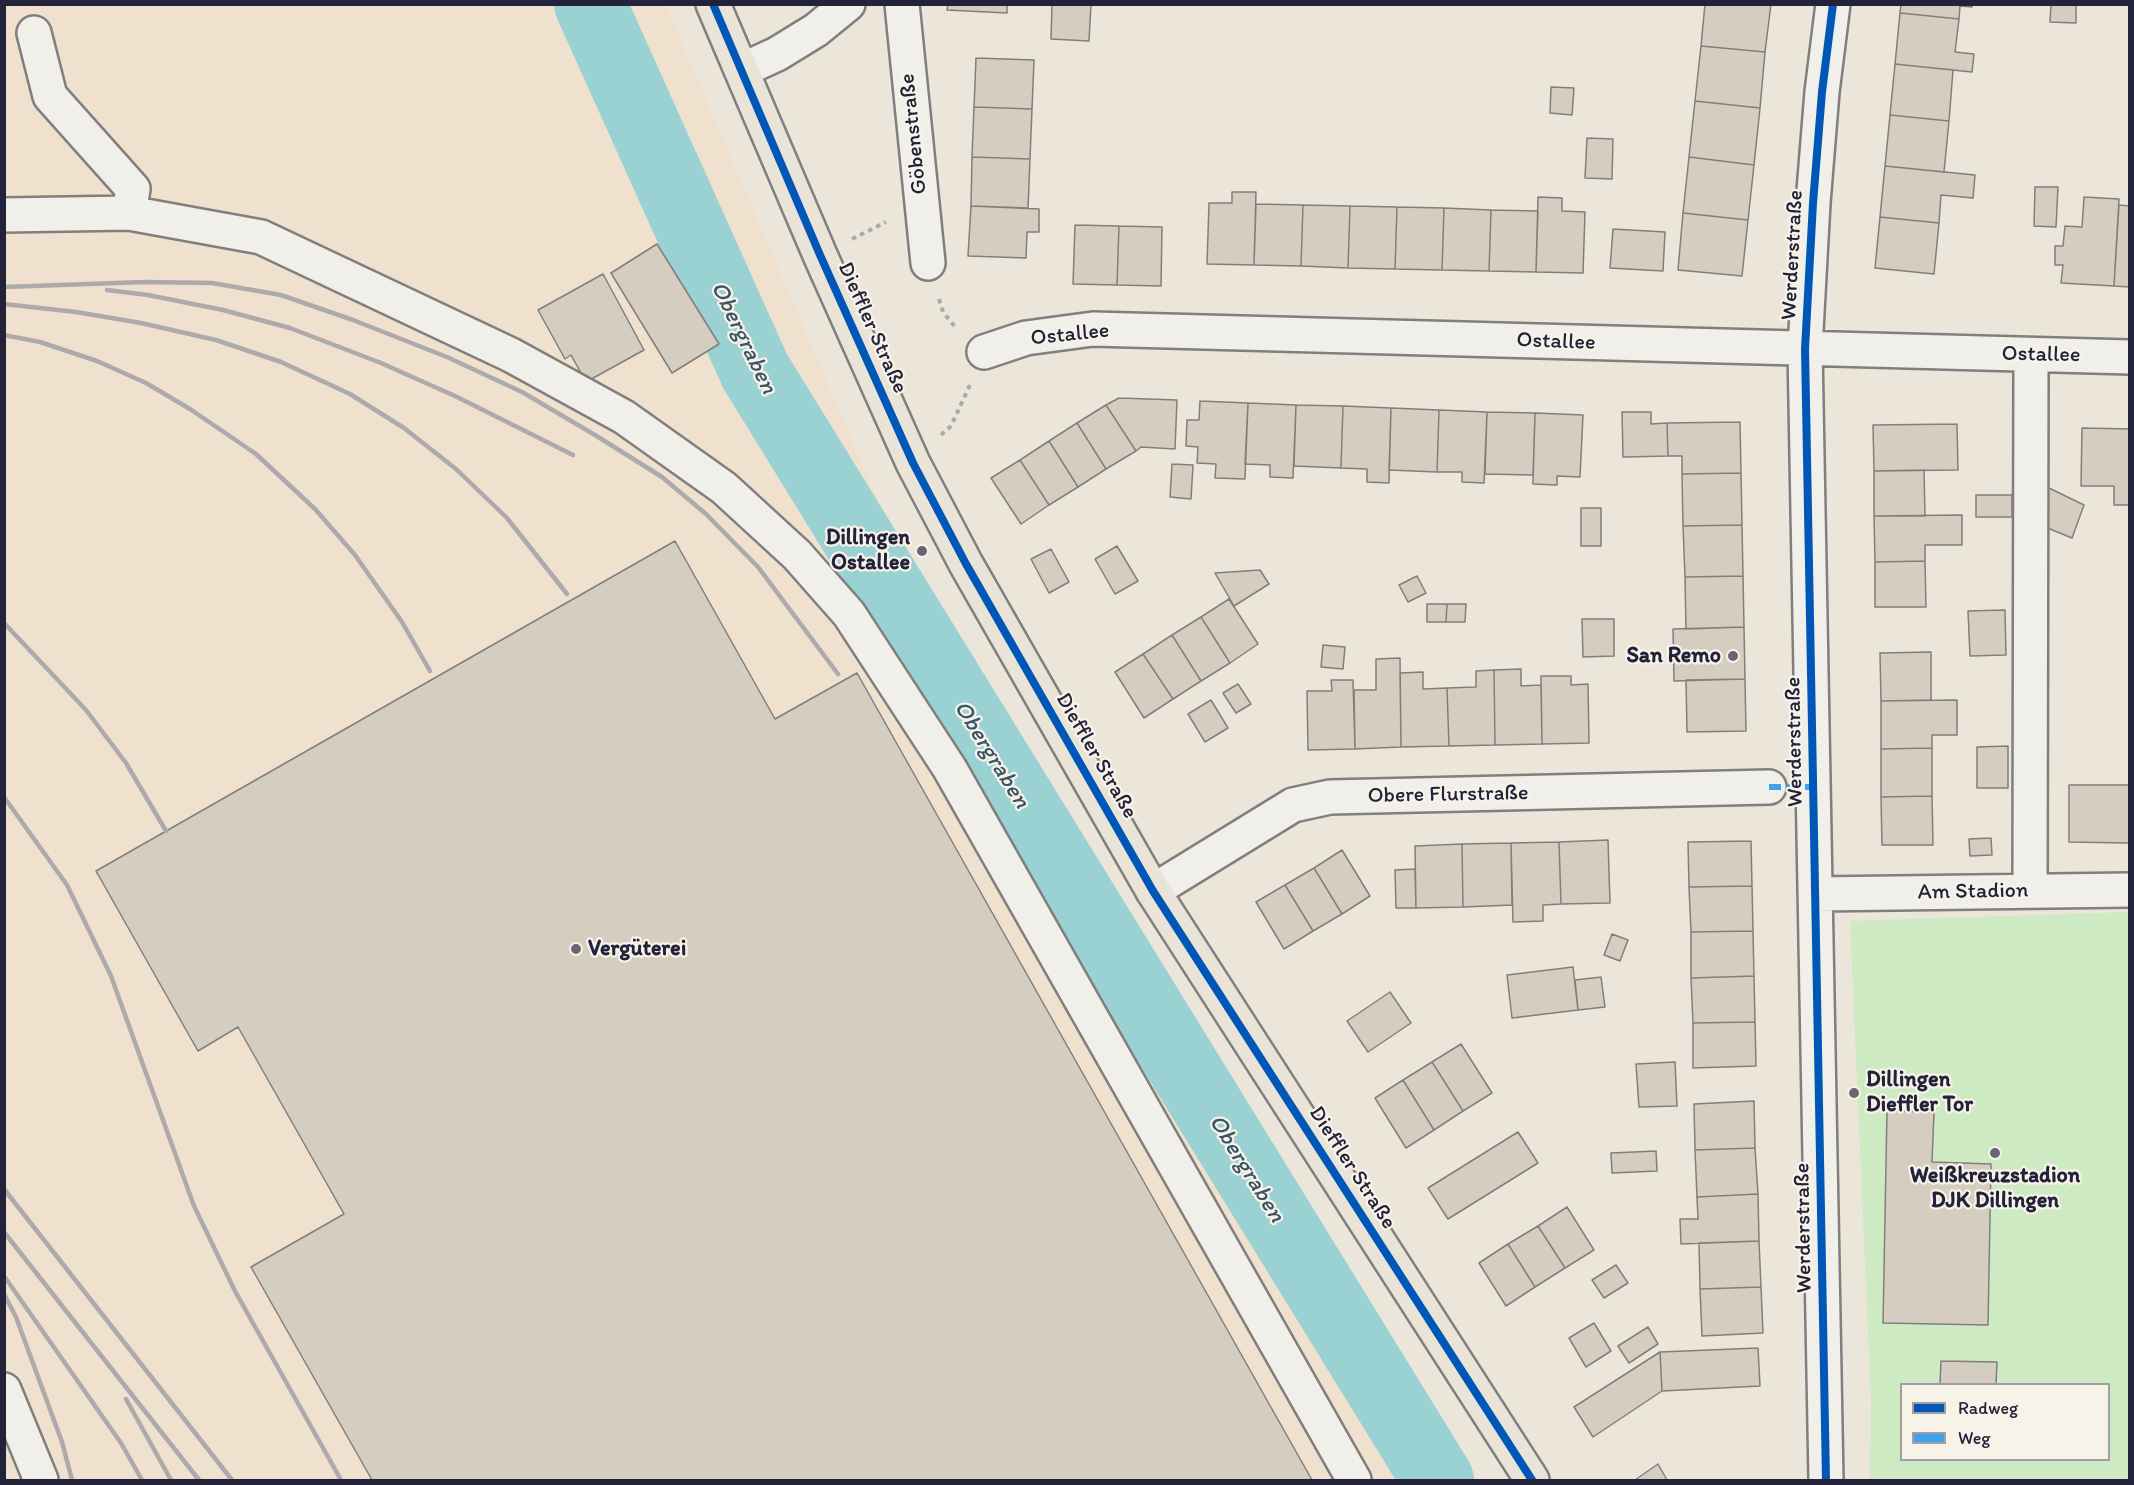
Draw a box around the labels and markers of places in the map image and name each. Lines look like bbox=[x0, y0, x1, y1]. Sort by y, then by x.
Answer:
place label: Dillingen Ostallee bbox=[826, 525, 910, 576]
marker: Dillingen Ostallee bbox=[915, 544, 929, 558]
place label: San Remo bbox=[1626, 643, 1721, 669]
marker: San Remo bbox=[1726, 649, 1740, 663]
place label: Vergüterei bbox=[588, 936, 686, 962]
marker: Vergüterei bbox=[569, 942, 583, 956]
place label: Dillingen Dieffler Tor bbox=[1866, 1067, 1973, 1118]
marker: Dillingen Dieffler Tor bbox=[1847, 1086, 1861, 1100]
marker: Weißkreuzstadion DJK Dillingen bbox=[1988, 1146, 2002, 1160]
place label: Weißkreuzstadion DJK Dillingen bbox=[1910, 1163, 2080, 1214]

